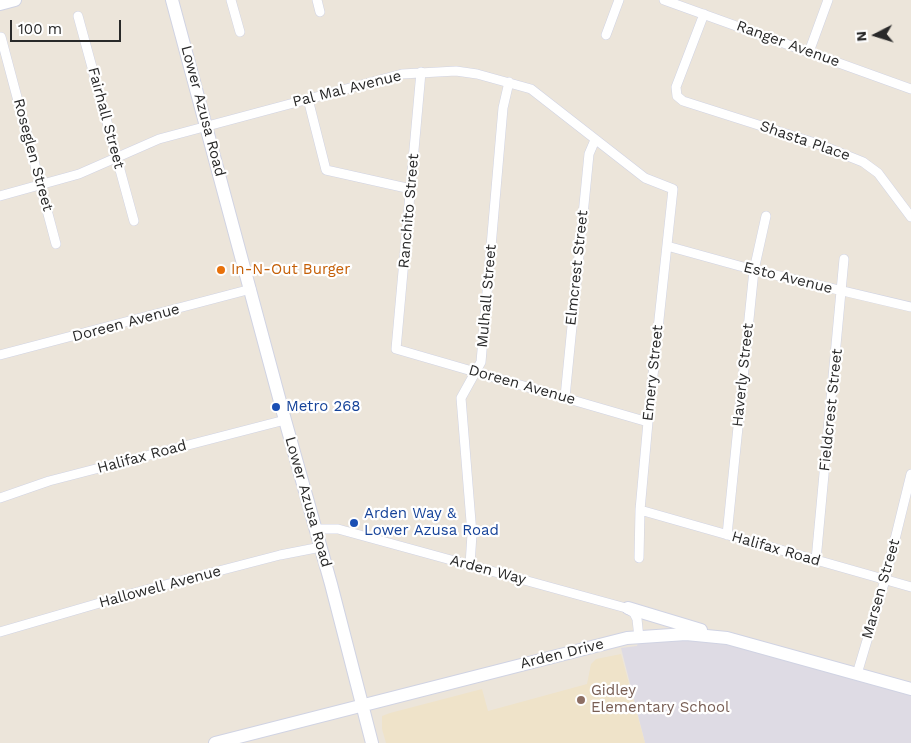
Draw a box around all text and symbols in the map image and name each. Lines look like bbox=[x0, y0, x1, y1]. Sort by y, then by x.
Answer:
scale bar bbox=[12, 10, 124, 42]
north arrow bbox=[851, 10, 901, 60]
street label: Ranger Avenue bbox=[734, 17, 842, 71]
text: 100 m bbox=[18, 20, 62, 38]
text: N bbox=[853, 30, 869, 42]
street label: Lower Azusa Road bbox=[177, 43, 229, 179]
street label: Fairhall Street bbox=[84, 65, 128, 171]
street label: Pal Mal Avenue bbox=[291, 67, 403, 111]
street label: Roseglen Street bbox=[9, 97, 57, 213]
street label: Shasta Place bbox=[757, 117, 853, 165]
street label: Ranchito Street bbox=[395, 153, 423, 269]
street label: Elmcrest Street bbox=[562, 209, 592, 327]
street label: Mulhall Street bbox=[474, 244, 500, 348]
street label: Esto Avenue bbox=[742, 258, 834, 298]
place label: In-N-Out Burger bbox=[231, 261, 350, 279]
marker: In-N-Out Burger bbox=[215, 264, 227, 276]
street label: Doreen Avenue bbox=[70, 300, 182, 346]
street label: Haverly Street bbox=[729, 322, 757, 428]
street label: Emery Street bbox=[639, 324, 667, 422]
street label: Fieldcrest Street bbox=[816, 348, 846, 472]
street label: Doreen Avenue bbox=[466, 361, 578, 409]
place label: Metro 268 bbox=[286, 398, 361, 416]
marker: Metro 268 bbox=[270, 401, 282, 413]
street label: Lower Azusa Road bbox=[281, 435, 335, 569]
street label: Halifax Road bbox=[95, 436, 189, 478]
place label: Arden Way & Lower Azusa Road bbox=[364, 505, 499, 540]
marker: Arden Way & Lower Azusa Road bbox=[348, 517, 360, 529]
street label: Halifax Road bbox=[729, 528, 823, 570]
street label: Marsen Street bbox=[858, 537, 904, 641]
street label: Arden Way bbox=[448, 551, 528, 589]
street label: Hallowell Avenue bbox=[97, 562, 223, 612]
street label: Arden Drive bbox=[518, 635, 606, 673]
place label: Gidley Elementary School bbox=[591, 682, 730, 717]
marker: Gidley Elementary School bbox=[575, 694, 587, 706]

